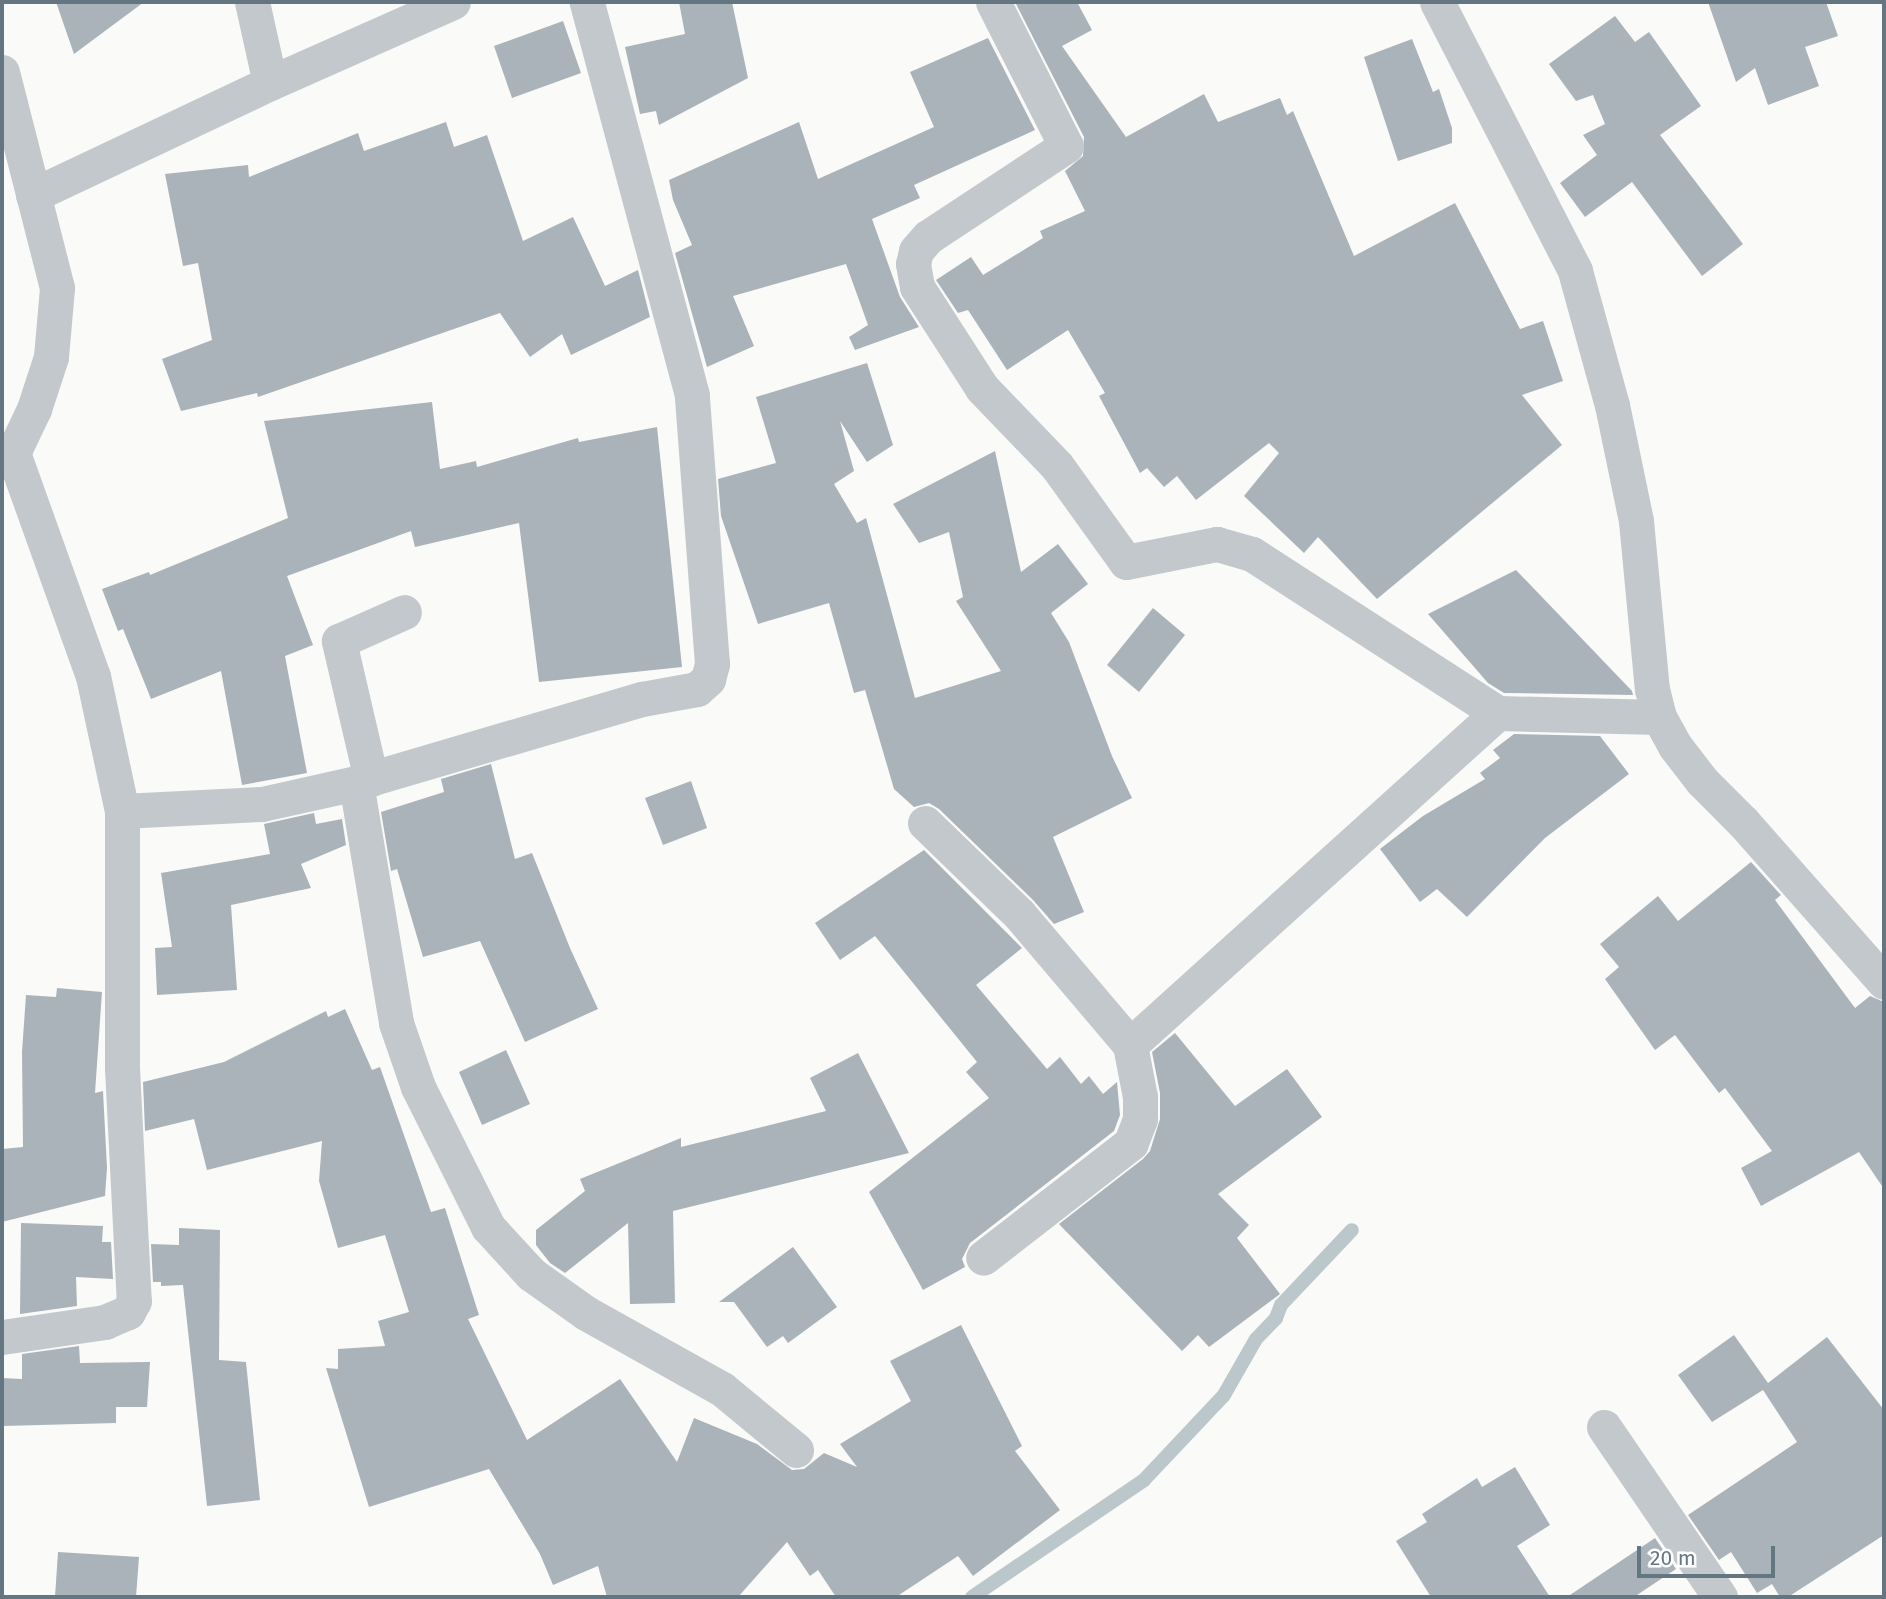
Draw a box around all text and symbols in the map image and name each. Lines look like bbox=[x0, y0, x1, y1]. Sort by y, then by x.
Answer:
scale bar bbox=[1641, 1532, 1779, 1576]
text: 20 m bbox=[1650, 1545, 1696, 1571]

